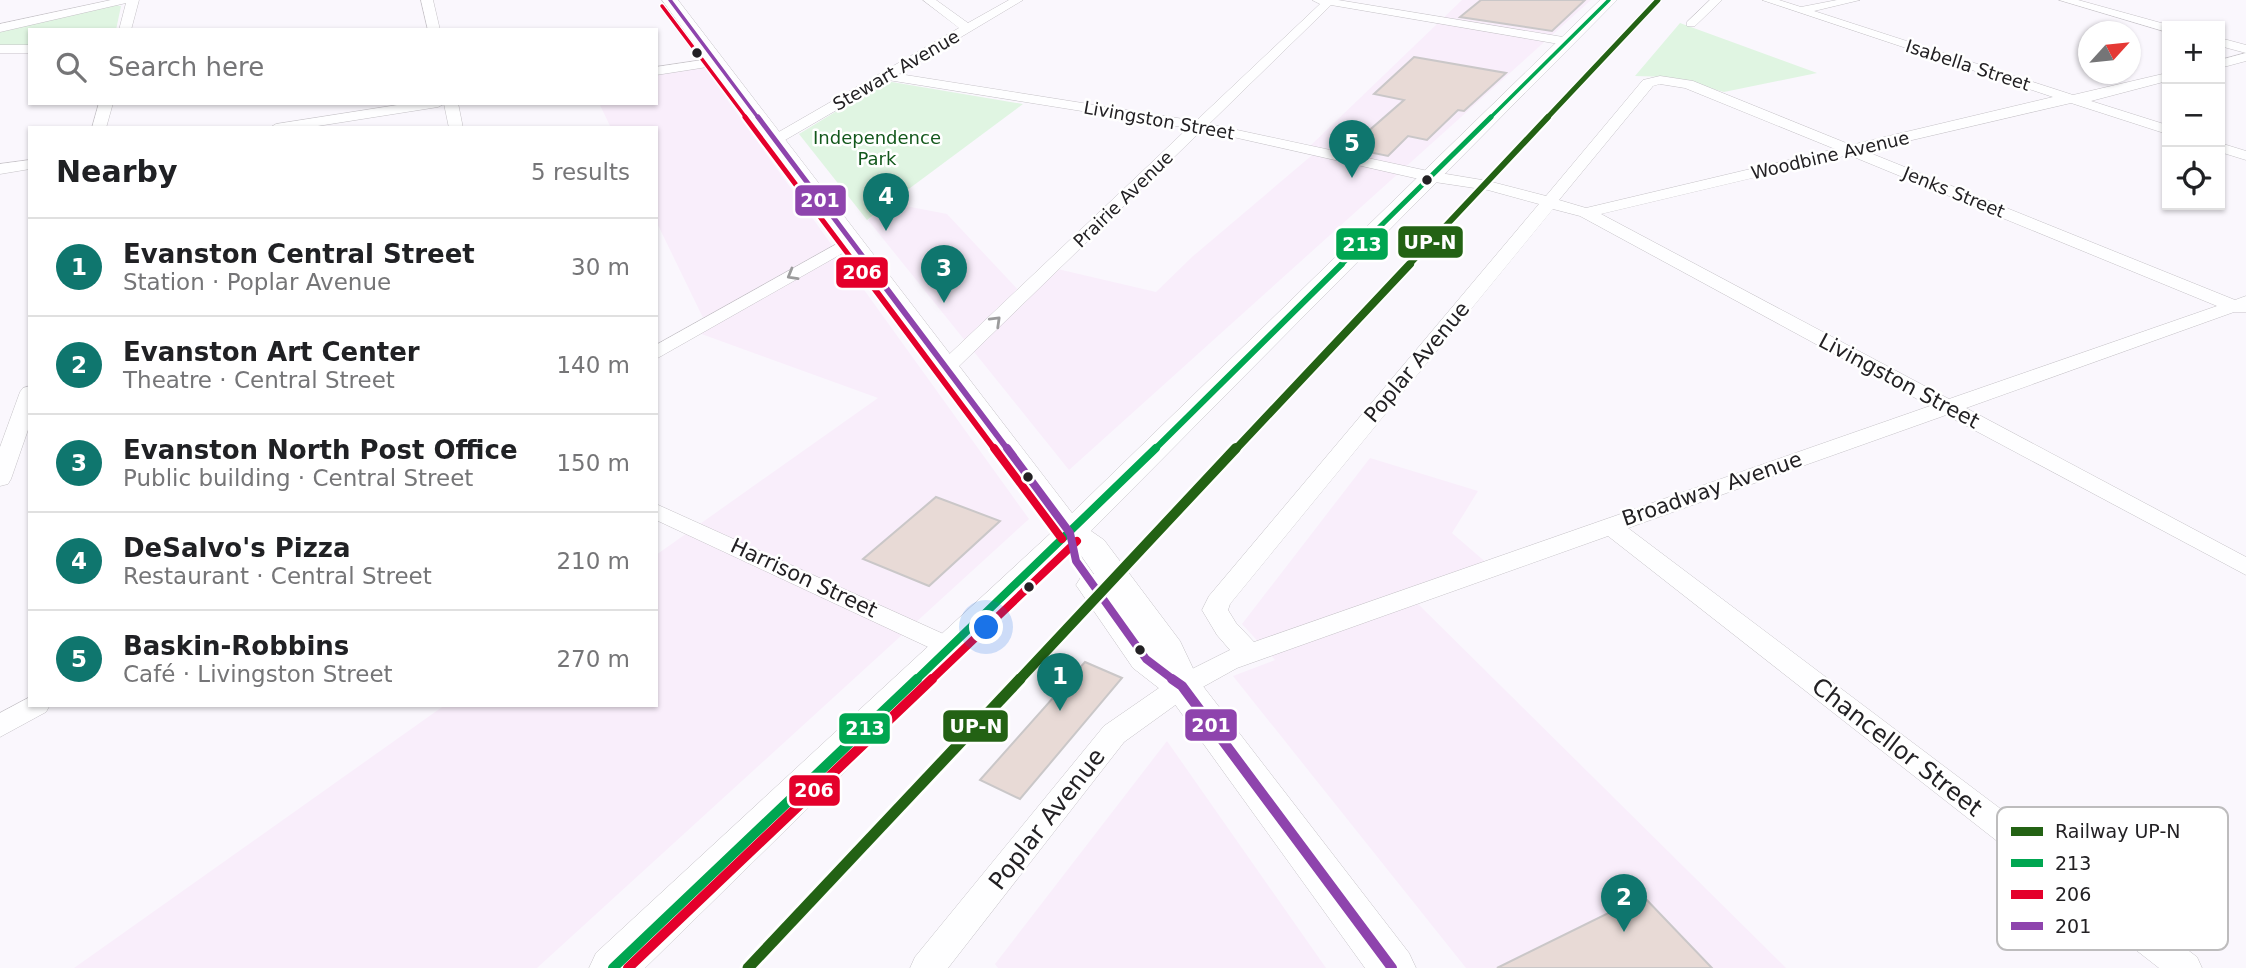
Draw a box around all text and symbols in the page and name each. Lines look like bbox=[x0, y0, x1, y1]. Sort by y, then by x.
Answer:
north arrow bbox=[2078, 21, 2141, 84]
map controls bbox=[2162, 21, 2225, 210]
button: + bbox=[2162, 21, 2225, 84]
street label: Stewart Avenue bbox=[829, 25, 963, 115]
search box bbox=[28, 28, 658, 105]
street label: Isabella Street bbox=[1903, 35, 2033, 95]
unlabelled marker bbox=[690, 46, 704, 60]
icon: search bbox=[52, 48, 90, 86]
text: Search here bbox=[108, 52, 264, 82]
button: − bbox=[2162, 84, 2225, 147]
street label: Livingston Street bbox=[1082, 96, 1236, 144]
pin: 5 bbox=[1329, 120, 1375, 178]
park label: Independence Park bbox=[813, 127, 941, 169]
street label: Woodbine Avenue bbox=[1749, 127, 1911, 183]
street label: Prairie Avenue bbox=[1069, 146, 1177, 252]
button: locate bbox=[2162, 147, 2225, 210]
text: Nearby bbox=[56, 154, 178, 189]
text: 5 results bbox=[531, 159, 630, 185]
street label: Jenks Street bbox=[1899, 162, 2008, 222]
pin: 4 bbox=[863, 173, 909, 231]
unlabelled marker bbox=[1420, 173, 1434, 187]
line badge: 201 bbox=[794, 184, 847, 217]
text: 201 bbox=[800, 189, 840, 211]
line badge: UP-N bbox=[1397, 225, 1464, 259]
line badge: 213 bbox=[1335, 227, 1389, 261]
text: UP-N bbox=[1404, 231, 1456, 253]
text: 213 bbox=[1342, 233, 1382, 255]
text: Evanston Central Street bbox=[123, 239, 475, 269]
pin: 3 bbox=[921, 245, 967, 303]
text: 1 bbox=[71, 254, 87, 280]
text: 30 m bbox=[571, 254, 630, 280]
line badge: 206 bbox=[835, 256, 889, 289]
text: 206 bbox=[842, 261, 882, 283]
one-way arrow bbox=[786, 267, 799, 280]
text: Station · Poplar Avenue bbox=[123, 269, 391, 295]
street label: Poplar Avenue bbox=[1360, 297, 1474, 427]
one-way arrow bbox=[987, 317, 1000, 330]
street label: Livingston Street bbox=[1815, 329, 1983, 433]
text: Evanston Art Center bbox=[123, 337, 420, 367]
text: 2 bbox=[71, 352, 87, 378]
text: 140 m bbox=[556, 352, 630, 378]
text: Theatre · Central Street bbox=[123, 367, 395, 393]
text: Evanston North Post Office bbox=[123, 435, 518, 465]
street label: Broadway Avenue bbox=[1619, 447, 1805, 531]
text: 3 bbox=[71, 450, 87, 476]
text: 150 m bbox=[556, 450, 630, 476]
text: Public building · Central Street bbox=[123, 465, 473, 491]
unlabelled marker bbox=[1021, 470, 1035, 484]
text: DeSalvo's Pizza bbox=[123, 533, 350, 563]
street label: Harrison Street bbox=[727, 534, 881, 622]
text: 4 bbox=[71, 548, 87, 574]
text: 210 m bbox=[556, 548, 630, 574]
text: Restaurant · Central Street bbox=[123, 563, 432, 589]
unlabelled marker bbox=[1022, 580, 1036, 594]
your location bbox=[969, 610, 1003, 644]
text: Baskin-Robbins bbox=[123, 631, 349, 661]
unlabelled marker bbox=[1133, 643, 1147, 657]
text: 5 bbox=[71, 646, 87, 672]
text: 270 m bbox=[556, 646, 630, 672]
pin: 1 bbox=[1037, 653, 1083, 711]
text: Café · Livingston Street bbox=[123, 661, 393, 687]
street label: Chancellor Street bbox=[1806, 672, 1988, 822]
line badge: 201 bbox=[1184, 708, 1238, 742]
line badge: UP-N bbox=[942, 709, 1009, 743]
line badge: 213 bbox=[838, 712, 891, 745]
text: 201 bbox=[1191, 714, 1231, 736]
text: UP-N bbox=[950, 715, 1002, 737]
text: 213 bbox=[845, 717, 885, 739]
street label: Poplar Avenue bbox=[983, 743, 1111, 895]
line badge: 206 bbox=[788, 774, 841, 807]
text: 206 bbox=[794, 779, 834, 801]
legend bbox=[1997, 807, 2228, 950]
text: Railway UP-N bbox=[2055, 820, 2180, 842]
text: 213 bbox=[2055, 852, 2091, 874]
pin: 2 bbox=[1601, 874, 1647, 932]
text: 206 bbox=[2055, 883, 2091, 905]
text: 201 bbox=[2055, 915, 2091, 937]

